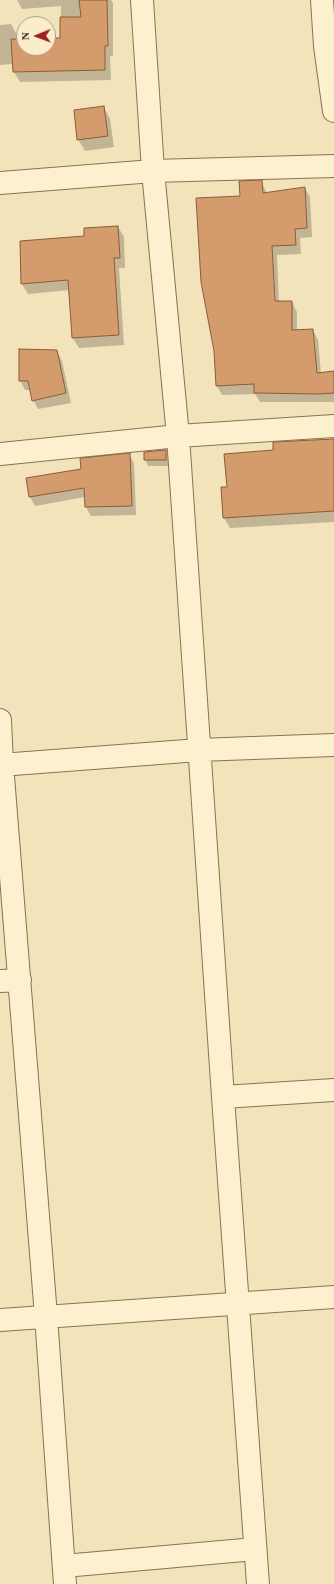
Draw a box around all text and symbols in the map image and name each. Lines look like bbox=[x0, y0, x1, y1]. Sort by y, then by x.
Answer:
north arrow bbox=[16, 16, 56, 56]
text: N bbox=[19, 32, 31, 40]

